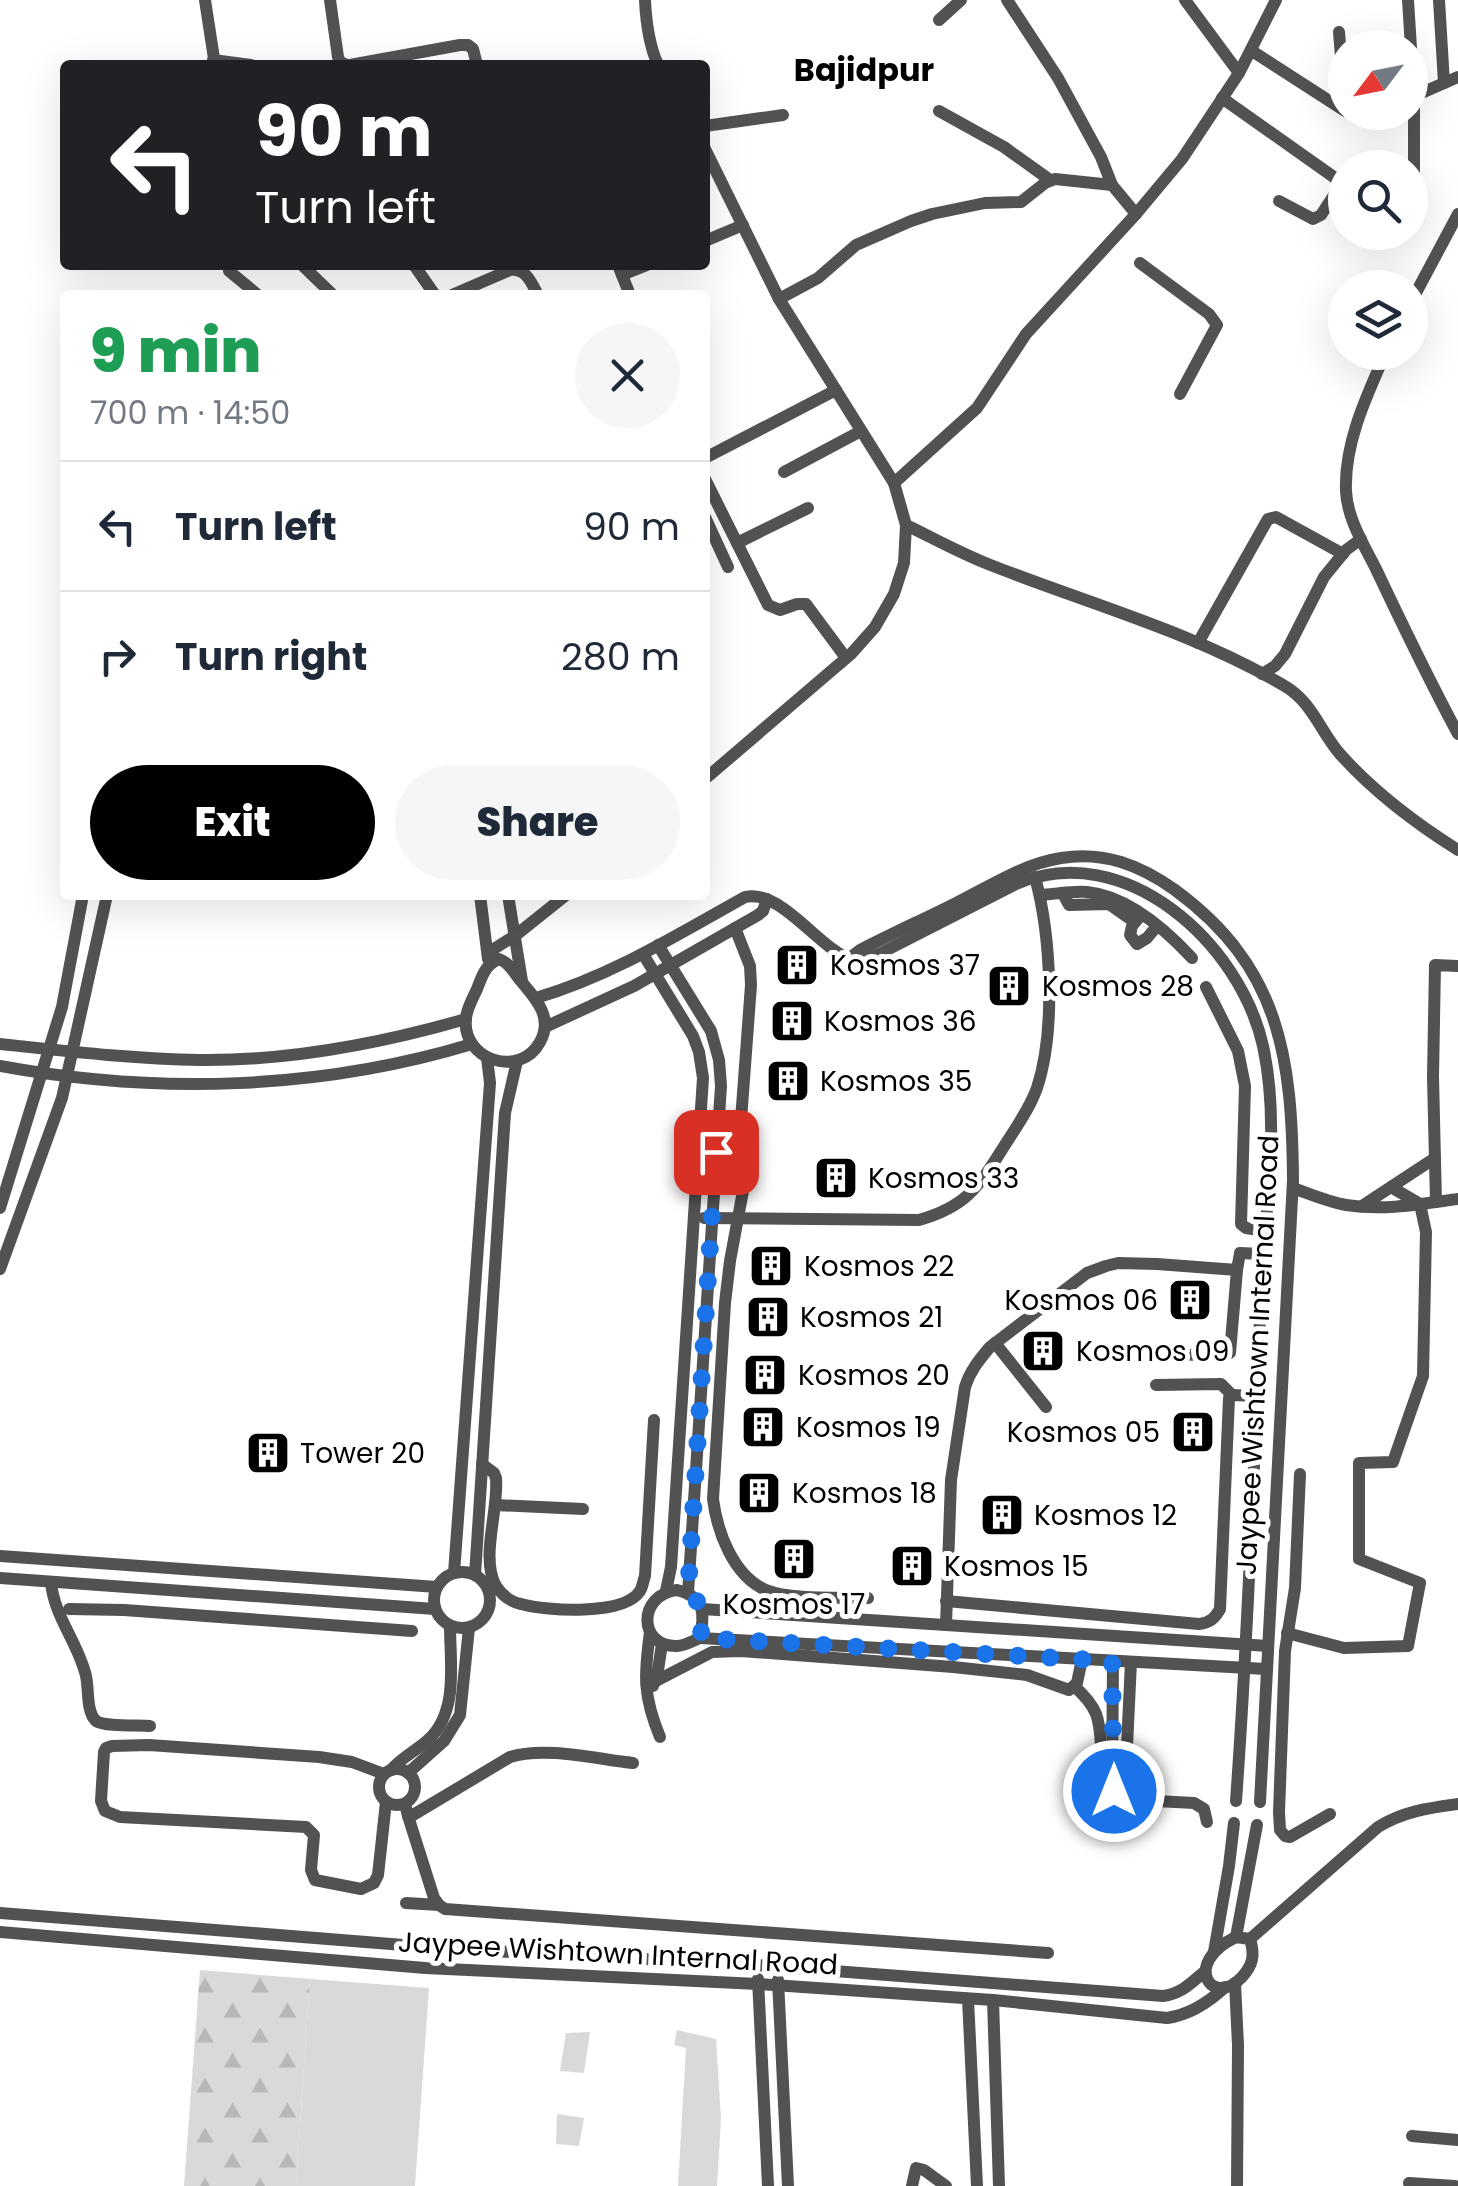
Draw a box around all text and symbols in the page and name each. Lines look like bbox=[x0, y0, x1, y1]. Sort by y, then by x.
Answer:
north arrow bbox=[1328, 30, 1428, 130]
map controls bbox=[1328, 30, 1428, 370]
district label: Bajidpur bbox=[794, 47, 934, 92]
text: 90 m bbox=[255, 82, 433, 181]
icon: left bbox=[90, 100, 220, 230]
button: search bbox=[1328, 150, 1428, 250]
text: Turn left bbox=[255, 176, 436, 239]
button: layers bbox=[1328, 270, 1428, 370]
text: 9 min bbox=[90, 309, 261, 393]
button: close bbox=[575, 323, 680, 428]
text: 700 m · 14:50 bbox=[90, 390, 290, 435]
icon: left bbox=[90, 499, 145, 554]
text: Turn left bbox=[175, 500, 337, 553]
text: 90 m bbox=[583, 500, 680, 553]
icon: right bbox=[90, 629, 145, 684]
text: Turn right bbox=[175, 630, 367, 683]
text: 280 m bbox=[561, 630, 680, 683]
button: Exit bbox=[90, 765, 375, 880]
button: Share bbox=[395, 765, 680, 880]
building icon: Kosmos 37 bbox=[774, 942, 820, 988]
place label: Kosmos 37 bbox=[830, 946, 980, 985]
building icon: Kosmos 28 bbox=[986, 963, 1032, 1009]
place label: Kosmos 28 bbox=[1042, 967, 1194, 1006]
building icon: Kosmos 36 bbox=[769, 998, 815, 1044]
place label: Kosmos 36 bbox=[824, 1002, 976, 1041]
building icon: Kosmos 35 bbox=[765, 1058, 811, 1104]
place label: Kosmos 35 bbox=[820, 1062, 972, 1101]
pin bbox=[674, 1110, 759, 1195]
icon: arrive bbox=[689, 1125, 744, 1180]
street label: Jaypee Wishtown Internal Road bbox=[1226, 1134, 1289, 1576]
building icon: Kosmos 33 bbox=[813, 1155, 859, 1201]
place label: Kosmos 33 bbox=[868, 1159, 1019, 1198]
building icon: Kosmos 22 bbox=[748, 1243, 794, 1289]
place label: Kosmos 22 bbox=[804, 1247, 954, 1286]
building icon: Kosmos 06 bbox=[1167, 1277, 1213, 1323]
place label: Kosmos 06 bbox=[1004, 1281, 1158, 1320]
building icon: Kosmos 21 bbox=[745, 1294, 791, 1340]
place label: Kosmos 21 bbox=[800, 1298, 943, 1337]
building icon: Kosmos 09 bbox=[1020, 1328, 1066, 1374]
place label: Kosmos 09 bbox=[1076, 1332, 1229, 1371]
building icon: Kosmos 20 bbox=[742, 1352, 788, 1398]
place label: Kosmos 20 bbox=[798, 1356, 950, 1395]
building icon: Kosmos 19 bbox=[740, 1404, 786, 1450]
place label: Kosmos 19 bbox=[796, 1408, 941, 1447]
building icon: Kosmos 05 bbox=[1170, 1409, 1216, 1455]
place label: Kosmos 05 bbox=[1007, 1413, 1160, 1452]
building icon: Tower 20 bbox=[245, 1430, 291, 1476]
place label: Tower 20 bbox=[300, 1434, 425, 1473]
building icon: Kosmos 18 bbox=[736, 1470, 782, 1516]
place label: Kosmos 18 bbox=[792, 1474, 937, 1513]
building icon: Kosmos 12 bbox=[979, 1492, 1025, 1538]
place label: Kosmos 12 bbox=[1034, 1496, 1177, 1535]
building icon: Kosmos 17 bbox=[771, 1536, 817, 1582]
building icon: Kosmos 15 bbox=[889, 1543, 935, 1589]
place label: Kosmos 15 bbox=[944, 1547, 1089, 1586]
place label: Kosmos 17 bbox=[723, 1585, 865, 1624]
position arrow bbox=[1062, 1739, 1166, 1843]
street label: Jaypee Wishtown Internal Road bbox=[397, 1922, 839, 1985]

